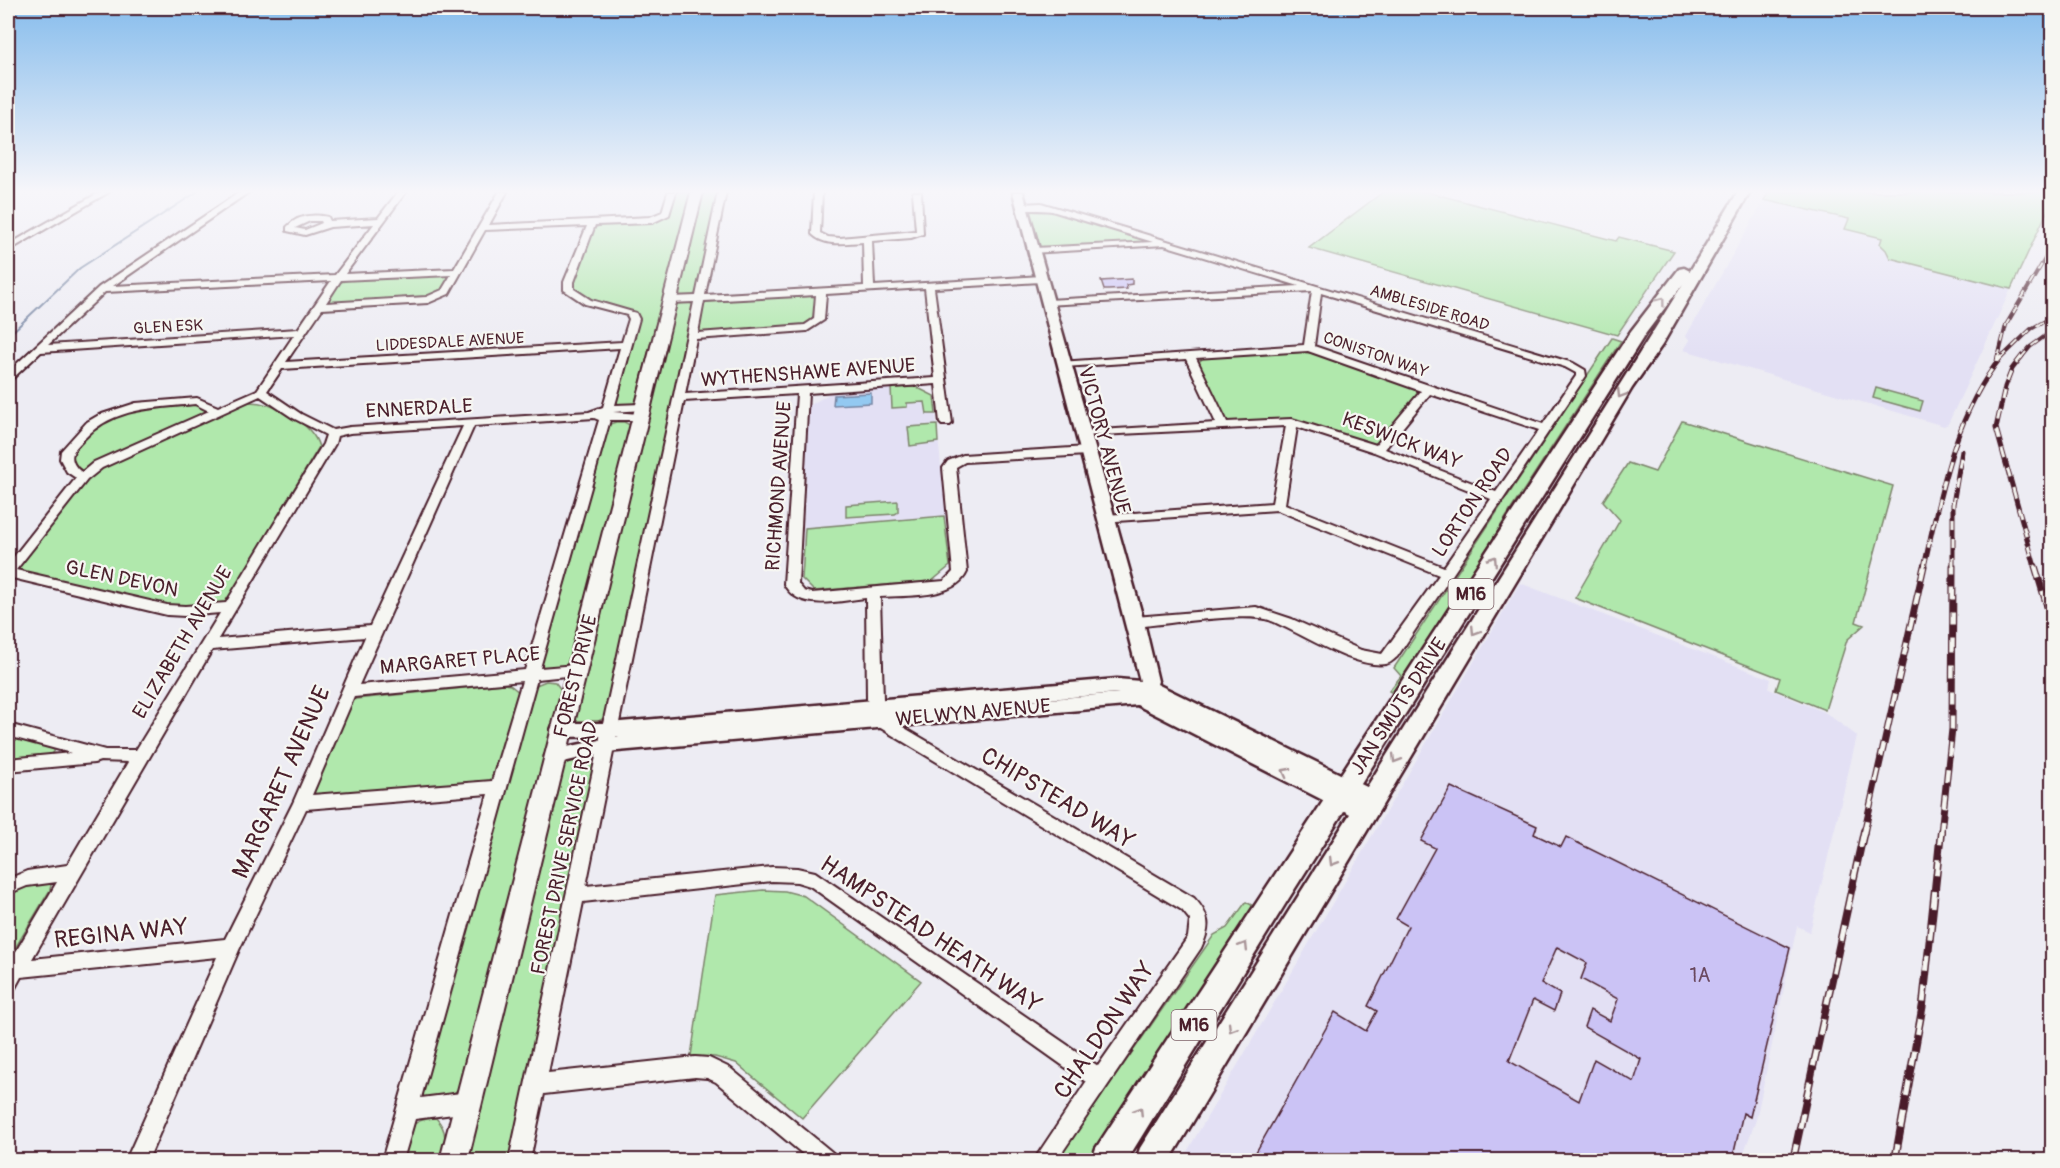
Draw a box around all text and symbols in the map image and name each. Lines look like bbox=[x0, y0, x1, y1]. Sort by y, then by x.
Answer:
street label: AMBLESIDE ROAD bbox=[1368, 280, 1492, 336]
one-way arrow bbox=[1653, 297, 1664, 308]
street label: GLEN ESK bbox=[133, 315, 204, 339]
street label: LIDDESDALE AVENUE bbox=[375, 328, 525, 356]
street label: CONISTON WAY bbox=[1321, 328, 1431, 382]
street label: WYTHENSHAWE AVENUE bbox=[700, 353, 916, 392]
street label: VICTORY AVENUE bbox=[1073, 364, 1136, 517]
one-way arrow bbox=[1617, 388, 1629, 398]
street label: ENNERDALE bbox=[365, 393, 473, 424]
street label: RICHMOND AVENUE bbox=[760, 400, 797, 572]
street label: KESWICK WAY bbox=[1338, 406, 1465, 475]
street label: LORTON ROAD bbox=[1427, 443, 1518, 562]
street label: GLEN DEVON bbox=[63, 554, 180, 603]
one-way arrow bbox=[1486, 555, 1497, 566]
street label: ELIZABETH AVENUE bbox=[127, 561, 238, 723]
road number: M16 bbox=[1448, 579, 1494, 609]
street label: FOREST DRIVE bbox=[548, 612, 603, 740]
one-way arrow bbox=[1470, 625, 1482, 635]
street label: JAN SMUTS DRIVE bbox=[1345, 633, 1452, 780]
street label: MARGARET PLACE bbox=[379, 641, 541, 680]
street label: MARGARET AVENUE bbox=[226, 682, 337, 883]
street label: WELWYN AVENUE bbox=[894, 693, 1052, 732]
street label: FOREST DRIVE SERVICE ROAD bbox=[525, 719, 604, 977]
street label: CHIPSTEAD WAY bbox=[976, 741, 1140, 856]
one-way arrow bbox=[1392, 753, 1404, 763]
one-way arrow bbox=[1282, 768, 1292, 779]
street label: HAMPSTEAD HEATH WAY bbox=[815, 850, 1047, 1019]
one-way arrow bbox=[1329, 856, 1341, 866]
street label: REGINA WAY bbox=[53, 912, 190, 955]
one-way arrow bbox=[1236, 942, 1248, 952]
street label: CHALDON WAY bbox=[1048, 956, 1161, 1104]
house number: 1A bbox=[1690, 963, 1710, 988]
road number: M16 bbox=[1172, 1010, 1216, 1040]
one-way arrow bbox=[1227, 1022, 1239, 1032]
one-way arrow bbox=[1132, 1107, 1144, 1117]

